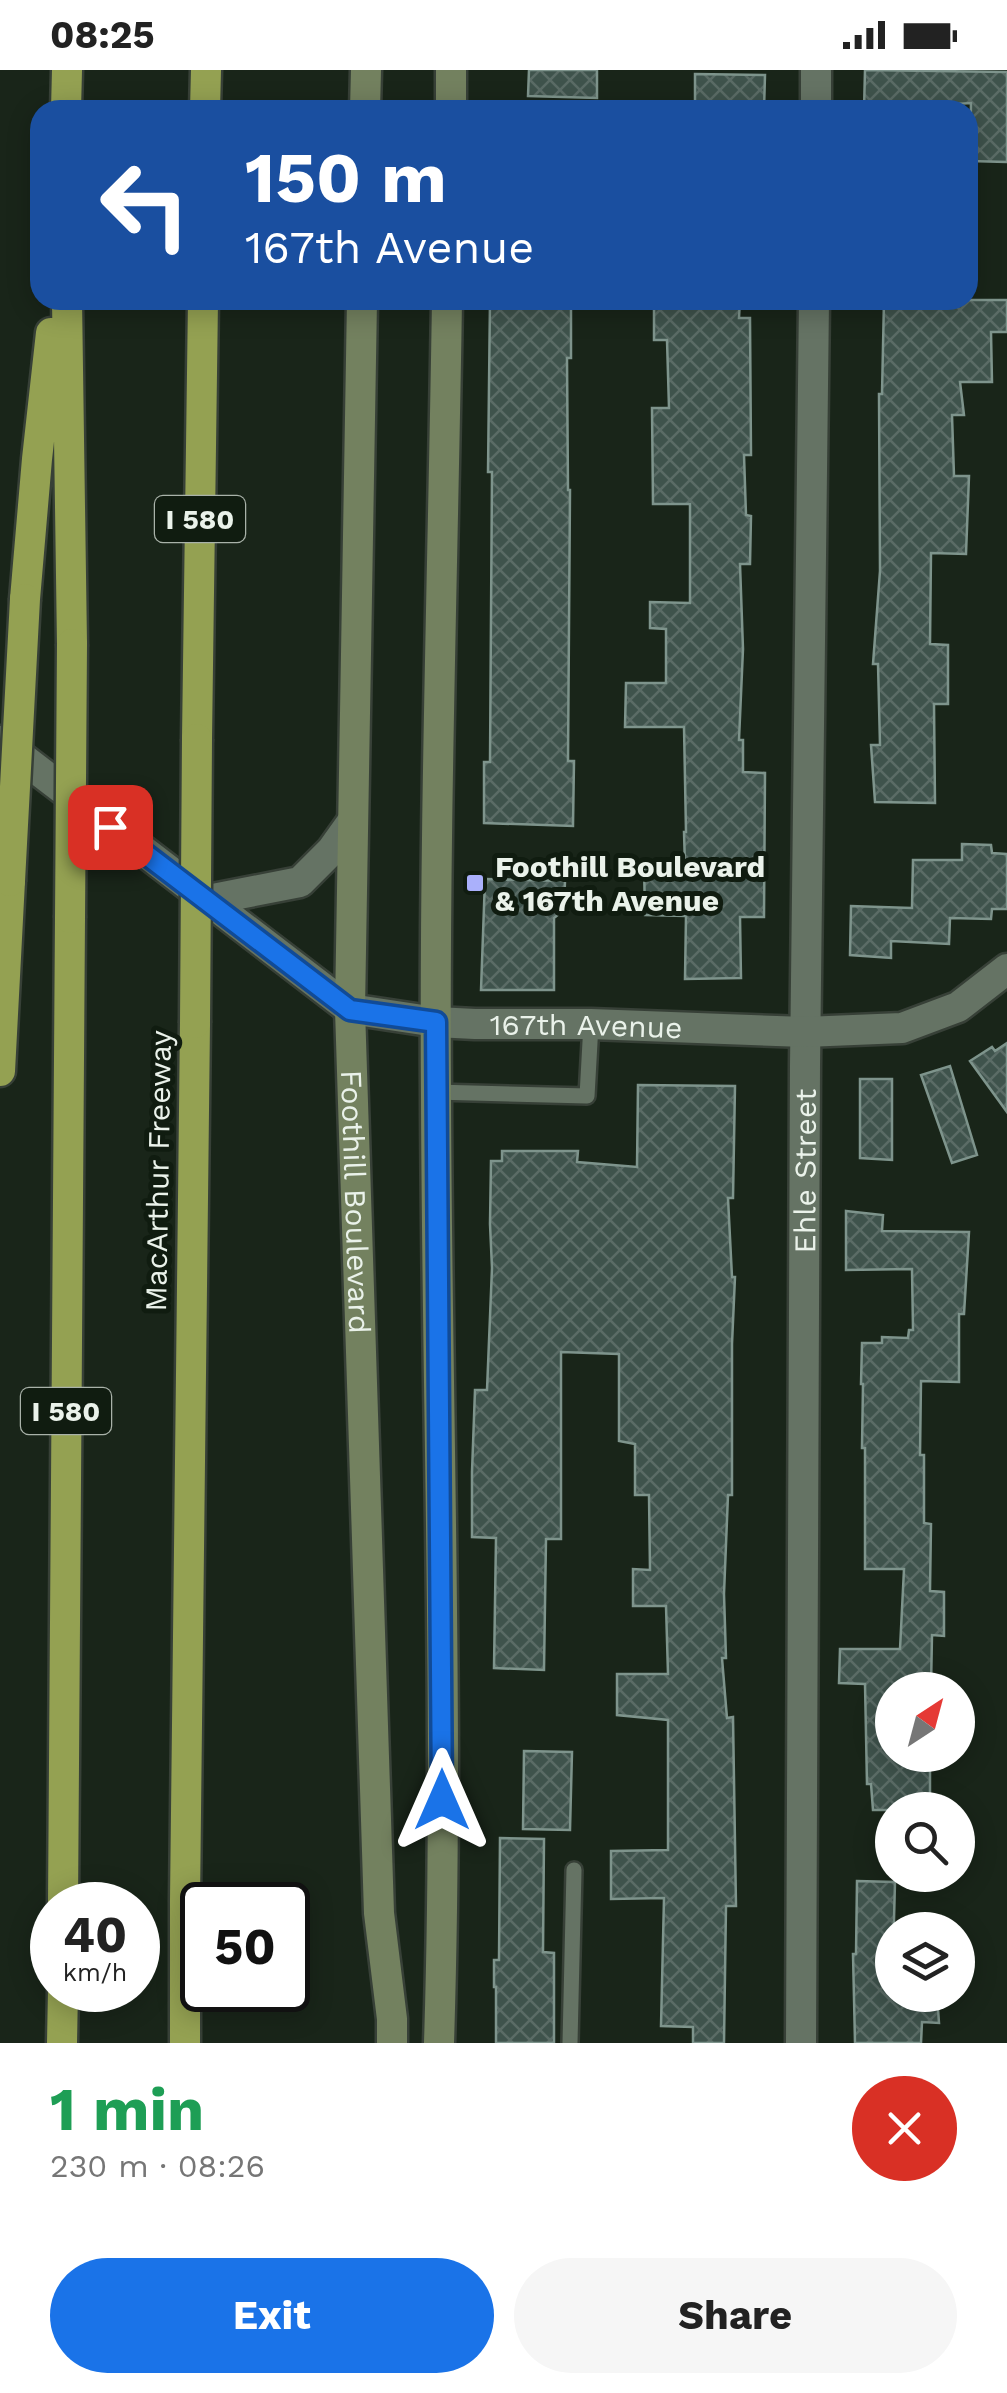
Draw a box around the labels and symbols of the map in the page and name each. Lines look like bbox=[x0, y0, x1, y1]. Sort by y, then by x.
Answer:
road number: I 580 bbox=[155, 496, 245, 542]
pin bbox=[68, 785, 153, 870]
place label: Foothill Boulevard & 167th Avenue bbox=[495, 849, 765, 918]
marker: Foothill Boulevard & 167th Avenue bbox=[464, 872, 486, 894]
street label: 167th Avenue bbox=[490, 1007, 683, 1045]
street label: MacArthur Freeway bbox=[138, 1030, 178, 1312]
street label: Foothill Boulevard bbox=[334, 1069, 378, 1334]
street label: Ehle Street bbox=[787, 1088, 822, 1253]
road number: I 580 bbox=[21, 1388, 111, 1434]
north arrow bbox=[875, 1672, 975, 1772]
position arrow bbox=[390, 1748, 494, 1852]
speed limit sign: 50 bbox=[180, 1882, 310, 2012]

